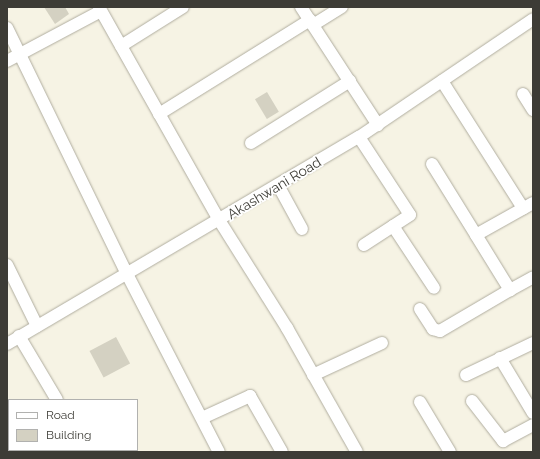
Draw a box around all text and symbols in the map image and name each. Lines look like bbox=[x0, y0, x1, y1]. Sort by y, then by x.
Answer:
street label: Akashwani Road bbox=[224, 153, 324, 223]
legend bbox=[8, 399, 138, 451]
text: Road bbox=[46, 408, 75, 422]
text: Building bbox=[46, 428, 92, 442]

